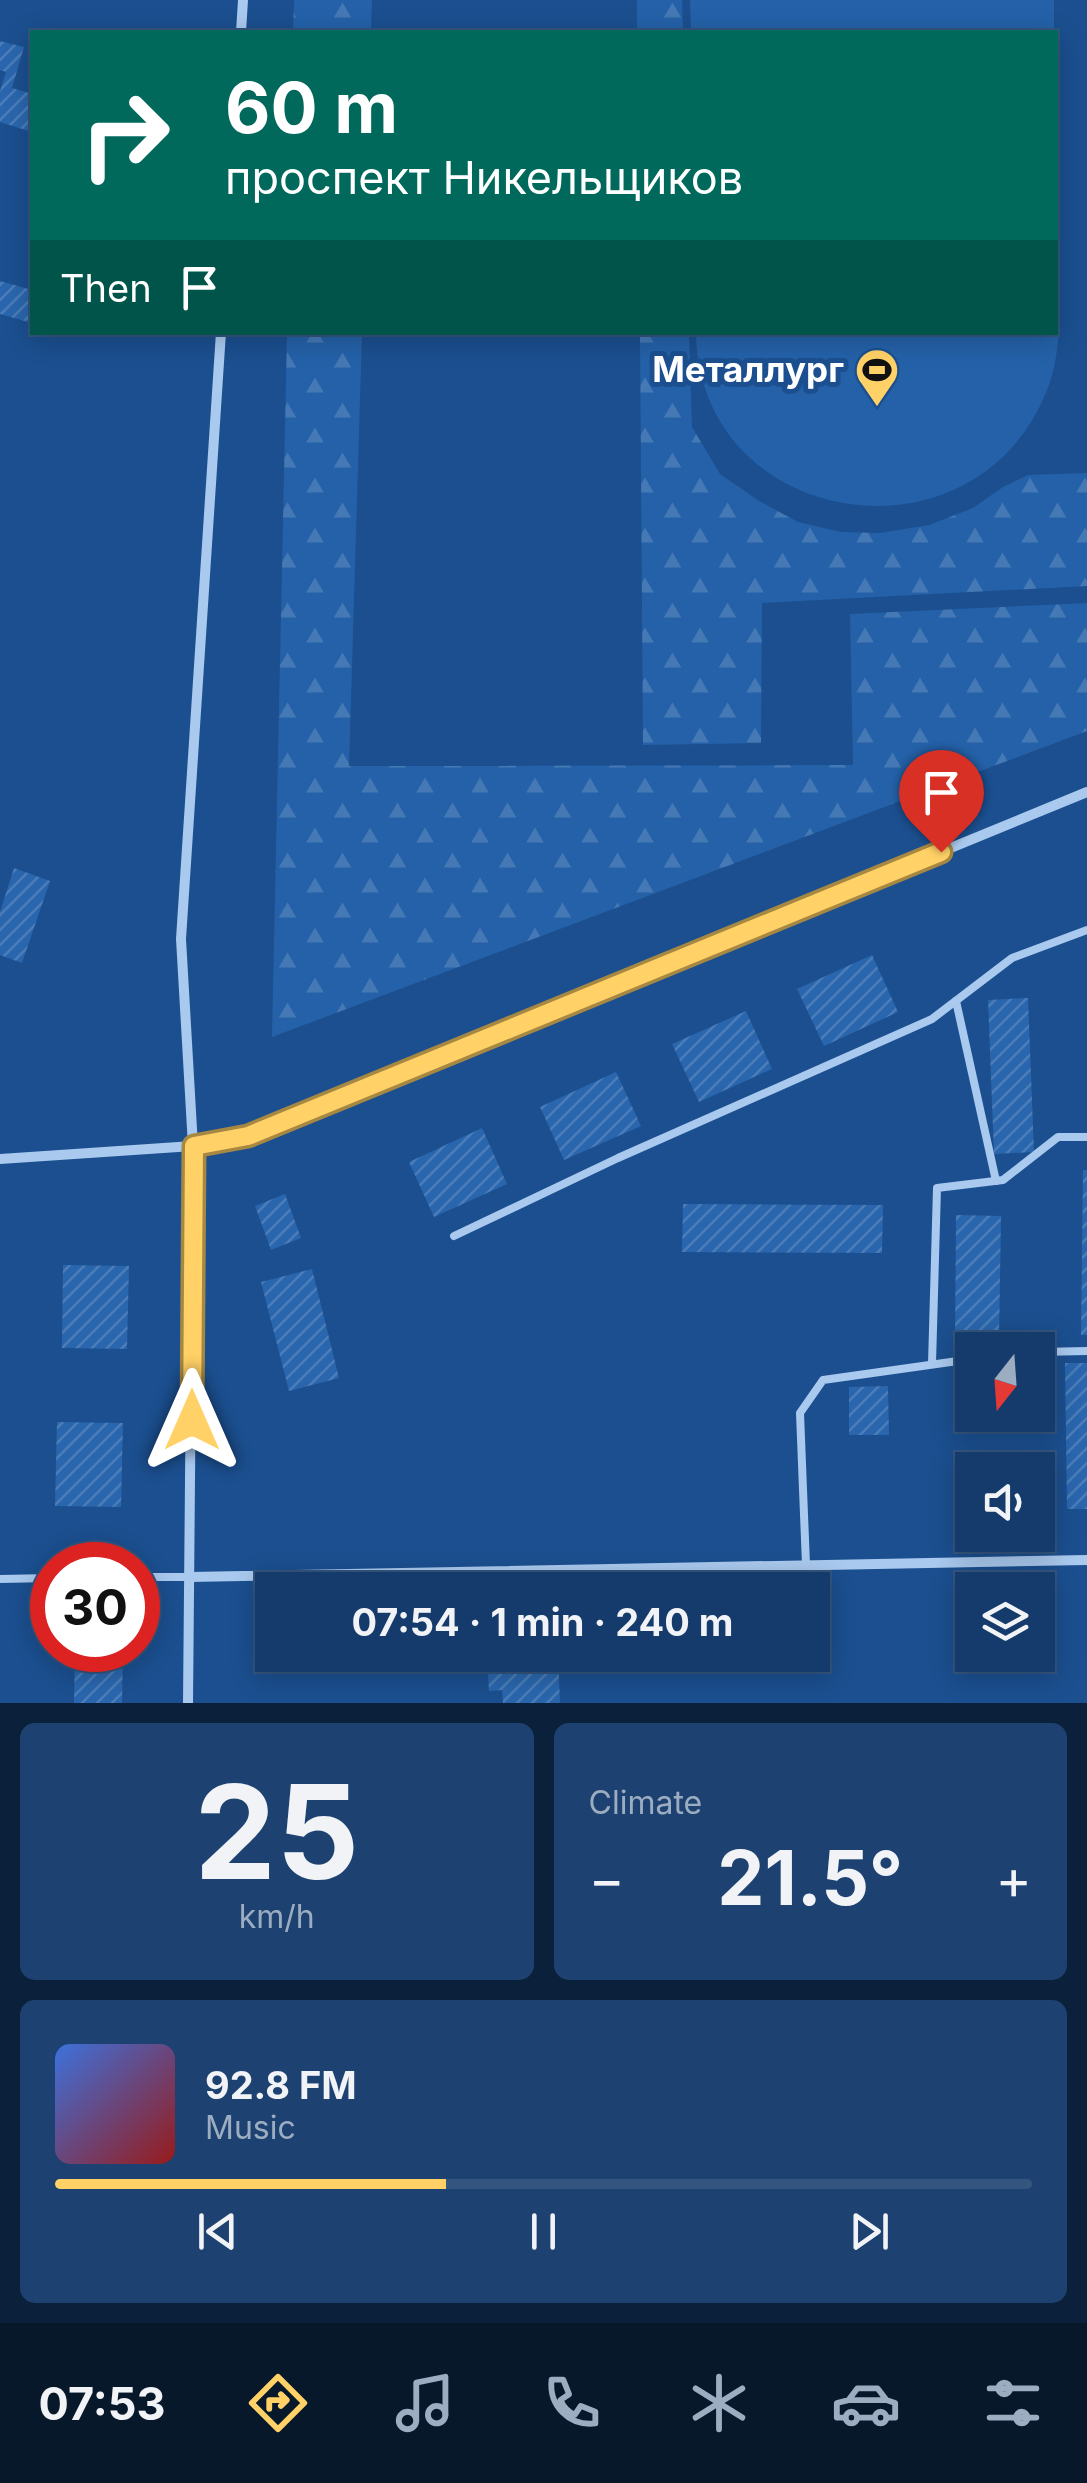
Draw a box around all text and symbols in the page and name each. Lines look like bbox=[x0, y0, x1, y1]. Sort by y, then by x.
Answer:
text: 60 m bbox=[225, 65, 398, 150]
icon: right bbox=[60, 70, 190, 200]
text: проспект Никельщиков bbox=[225, 150, 743, 205]
icon: arrive bbox=[172, 260, 227, 315]
text: Then bbox=[60, 265, 152, 311]
sports icon: Металлург bbox=[854, 347, 900, 408]
place label: Металлург bbox=[652, 348, 844, 390]
pin bbox=[899, 750, 984, 853]
icon: arrive bbox=[914, 765, 969, 820]
north arrow bbox=[955, 1332, 1055, 1432]
map controls bbox=[955, 1332, 1055, 1672]
position arrow bbox=[140, 1368, 244, 1472]
button: sound bbox=[955, 1452, 1055, 1552]
speed limit sign: 30 bbox=[30, 1542, 160, 1672]
button: layers bbox=[955, 1572, 1055, 1672]
text: 07:54 · 1 min · 240 m bbox=[351, 1599, 734, 1645]
text: 25 bbox=[194, 1753, 359, 1910]
text: Climate bbox=[589, 1783, 702, 1822]
text: 21.5° bbox=[717, 1832, 903, 1923]
text: − bbox=[589, 1846, 625, 1912]
text: + bbox=[996, 1846, 1032, 1912]
text: km/h bbox=[239, 1897, 315, 1936]
text: 92.8 FM bbox=[205, 2062, 357, 2108]
text: Music bbox=[205, 2108, 296, 2147]
icon: previous bbox=[190, 2204, 245, 2259]
icon: pause bbox=[516, 2204, 571, 2259]
icon: next bbox=[842, 2204, 897, 2259]
icon: directions bbox=[243, 2368, 313, 2438]
icon: music bbox=[390, 2368, 460, 2438]
icon: phone bbox=[537, 2368, 607, 2438]
icon: climate bbox=[684, 2368, 754, 2438]
icon: car bbox=[831, 2368, 901, 2438]
icon: filters bbox=[978, 2368, 1048, 2438]
text: 07:53 bbox=[39, 2376, 166, 2431]

